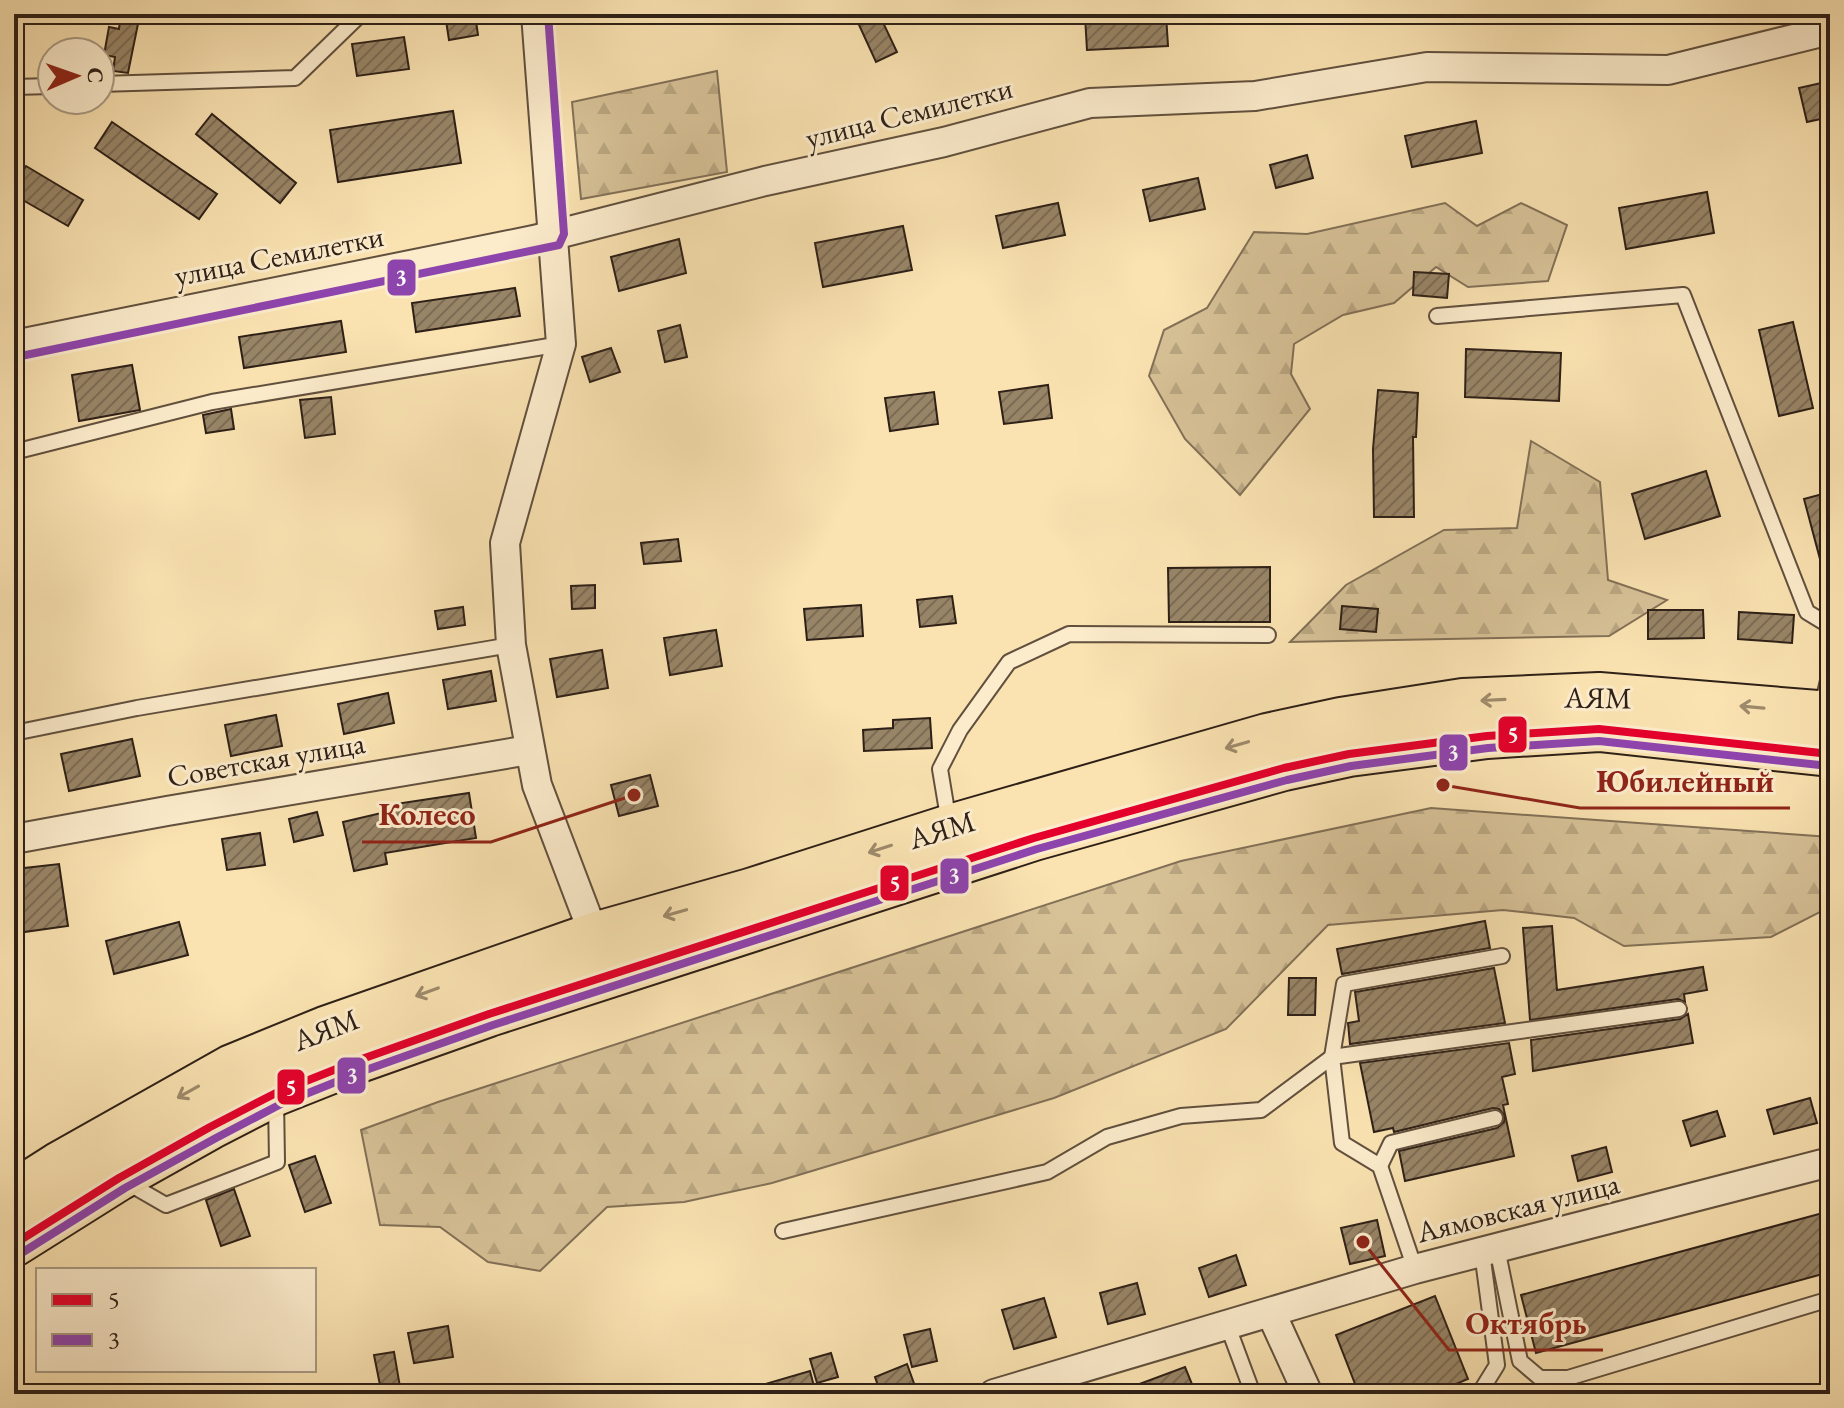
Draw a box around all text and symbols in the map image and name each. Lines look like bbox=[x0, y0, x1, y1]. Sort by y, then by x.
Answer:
north arrow bbox=[36, 36, 116, 116]
text: С bbox=[81, 67, 110, 84]
street label: улица Семилетки bbox=[801, 68, 1017, 157]
street label: улица Семилетки bbox=[171, 216, 387, 295]
line badge: 3 bbox=[386, 258, 417, 297]
text: 3 bbox=[395, 263, 407, 292]
street label: АЯМ bbox=[1563, 677, 1632, 718]
one-way arrow bbox=[1480, 693, 1507, 708]
one-way arrow bbox=[1739, 700, 1766, 715]
line badge: 5 bbox=[1497, 715, 1528, 754]
text: 5 bbox=[1507, 720, 1519, 749]
street label: Советская улица bbox=[164, 723, 368, 796]
line badge: 3 bbox=[1438, 733, 1469, 772]
one-way arrow bbox=[1225, 738, 1251, 753]
text: 3 bbox=[1447, 738, 1459, 767]
callout: Юбилейный bbox=[1580, 752, 1790, 808]
text: Юбилейный bbox=[1596, 760, 1774, 802]
callout: Колесо bbox=[362, 786, 491, 842]
text: Колесо bbox=[378, 793, 476, 835]
street label: АЯМ bbox=[903, 801, 980, 858]
one-way arrow bbox=[868, 843, 893, 858]
line badge: 3 bbox=[939, 857, 970, 895]
text: 3 bbox=[948, 861, 960, 890]
line badge: 5 bbox=[879, 864, 910, 902]
text: 5 bbox=[889, 869, 901, 898]
one-way arrow bbox=[662, 906, 688, 921]
one-way arrow bbox=[415, 986, 440, 1000]
street label: АЯМ bbox=[286, 999, 365, 1060]
line badge: 3 bbox=[336, 1056, 367, 1095]
text: 3 bbox=[346, 1061, 358, 1090]
line badge: 5 bbox=[276, 1068, 306, 1106]
text: 5 bbox=[285, 1073, 297, 1102]
one-way arrow bbox=[177, 1084, 200, 1100]
street label: Аямовская улица bbox=[1411, 1163, 1623, 1252]
legend bbox=[36, 1268, 316, 1372]
text: 5 bbox=[108, 1284, 120, 1315]
callout: Октябрь bbox=[1449, 1294, 1603, 1350]
text: Октябрь bbox=[1465, 1302, 1587, 1344]
text: 3 bbox=[108, 1324, 120, 1355]

